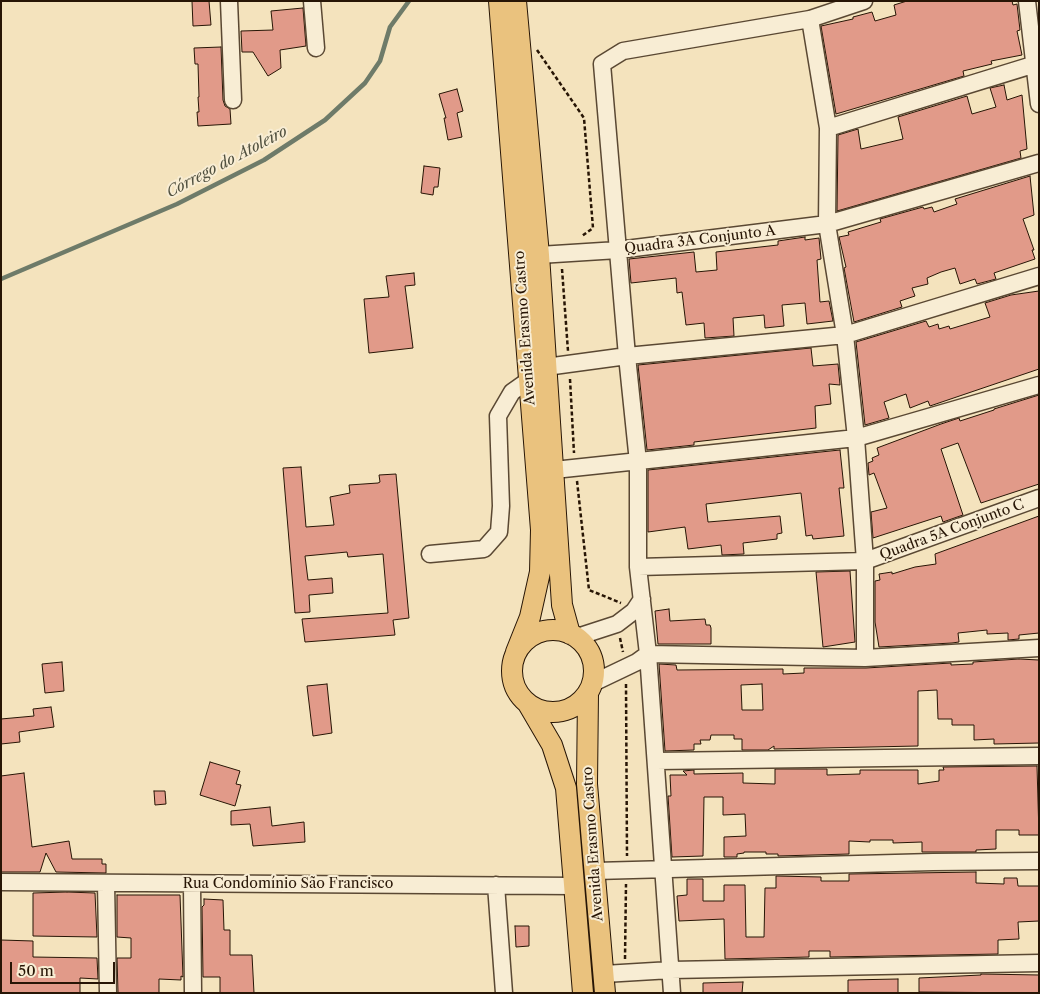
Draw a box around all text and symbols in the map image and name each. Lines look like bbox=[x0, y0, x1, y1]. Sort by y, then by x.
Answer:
water label: Córrego do Atoleiro bbox=[163, 122, 291, 202]
street label: Quadra 3A Conjunto A bbox=[624, 222, 776, 258]
street label: Avenida Erasmo Castro bbox=[511, 250, 539, 406]
street label: Quadra 5A Conjunto C bbox=[878, 496, 1026, 564]
street label: Avenida Erasmo Castro bbox=[579, 766, 607, 922]
street label: Rua Condomínio São Francisco bbox=[183, 876, 393, 892]
scale bar bbox=[12, 952, 118, 984]
text: 50 m bbox=[18, 961, 54, 980]

